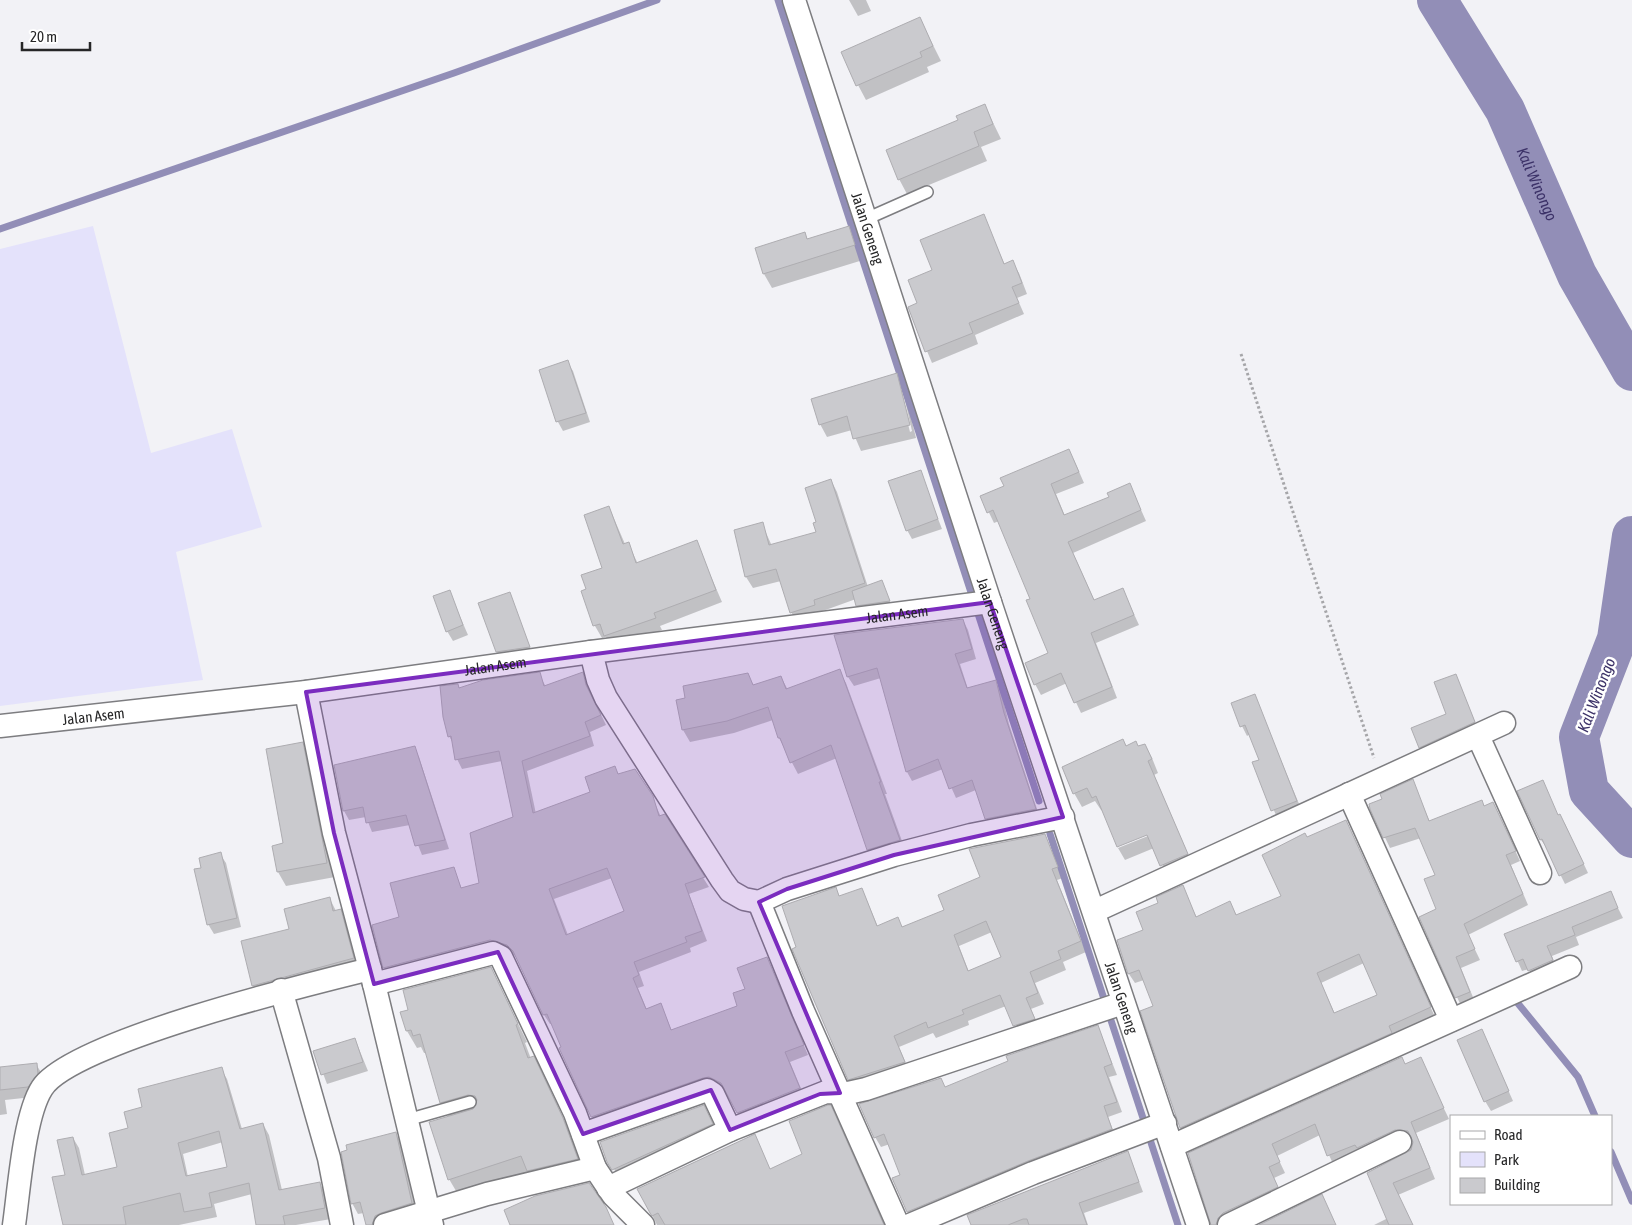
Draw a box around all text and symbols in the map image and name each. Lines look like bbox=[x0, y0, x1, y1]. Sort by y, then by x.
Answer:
scale bar bbox=[22, 20, 90, 52]
text: 20 m bbox=[30, 28, 57, 45]
water label: Kali Winongo bbox=[1513, 144, 1561, 223]
street label: Jalan Geneng bbox=[849, 190, 888, 267]
street label: Jalan Geneng bbox=[974, 575, 1014, 652]
street label: Jalan Asem bbox=[865, 601, 929, 626]
street label: Jalan Asem bbox=[463, 653, 527, 678]
water label: Kali Winongo bbox=[1574, 655, 1619, 735]
street label: Jalan Asem bbox=[61, 704, 125, 728]
street label: Jalan Geneng bbox=[1102, 959, 1142, 1036]
legend bbox=[1450, 1115, 1612, 1205]
text: Road bbox=[1494, 1126, 1523, 1143]
text: Park bbox=[1494, 1151, 1519, 1168]
text: Building bbox=[1494, 1176, 1540, 1193]

